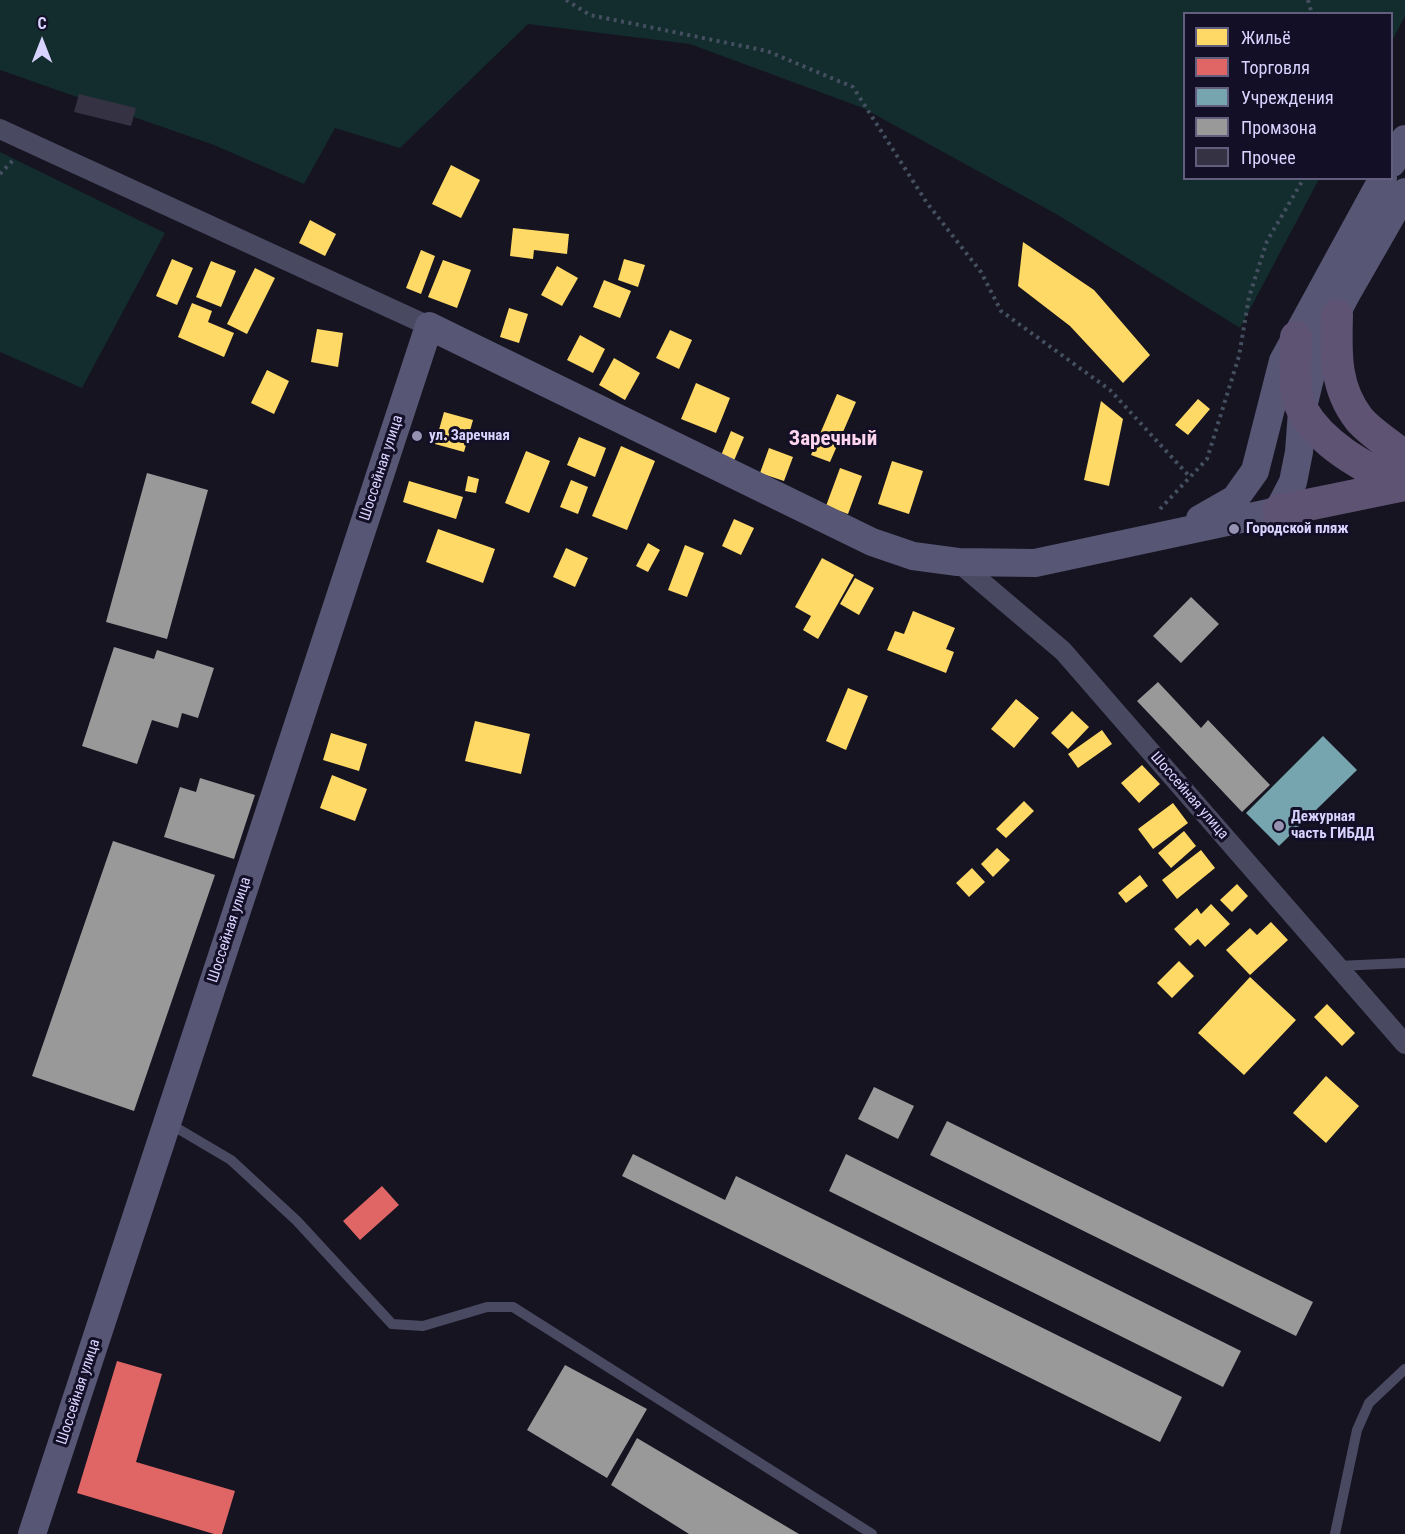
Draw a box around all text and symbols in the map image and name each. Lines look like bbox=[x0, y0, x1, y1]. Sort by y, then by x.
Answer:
north arrow bbox=[12, 12, 72, 72]
legend bbox=[1183, 12, 1393, 180]
text: С bbox=[37, 14, 47, 33]
text: Жильё bbox=[1241, 27, 1291, 48]
text: Торговля bbox=[1241, 57, 1310, 78]
text: Учреждения bbox=[1241, 87, 1334, 108]
text: Промзона bbox=[1241, 117, 1317, 138]
text: Прочее bbox=[1241, 147, 1296, 168]
street label: Шоссейная улица bbox=[356, 413, 408, 523]
place label: ул. Заречная bbox=[429, 427, 510, 445]
district label: Заречный bbox=[789, 427, 877, 453]
marker: ул. Заречная bbox=[410, 429, 424, 443]
place label: Городской пляж bbox=[1246, 520, 1349, 538]
marker: Городской пляж bbox=[1227, 522, 1241, 536]
street label: Шоссейная улица bbox=[1146, 749, 1232, 843]
place label: Дежурная часть ГИБДД bbox=[1291, 808, 1374, 843]
marker: Дежурная часть ГИБДД bbox=[1272, 819, 1286, 833]
street label: Шоссейная улица bbox=[204, 875, 256, 985]
street label: Шоссейная улица bbox=[53, 1337, 105, 1447]

